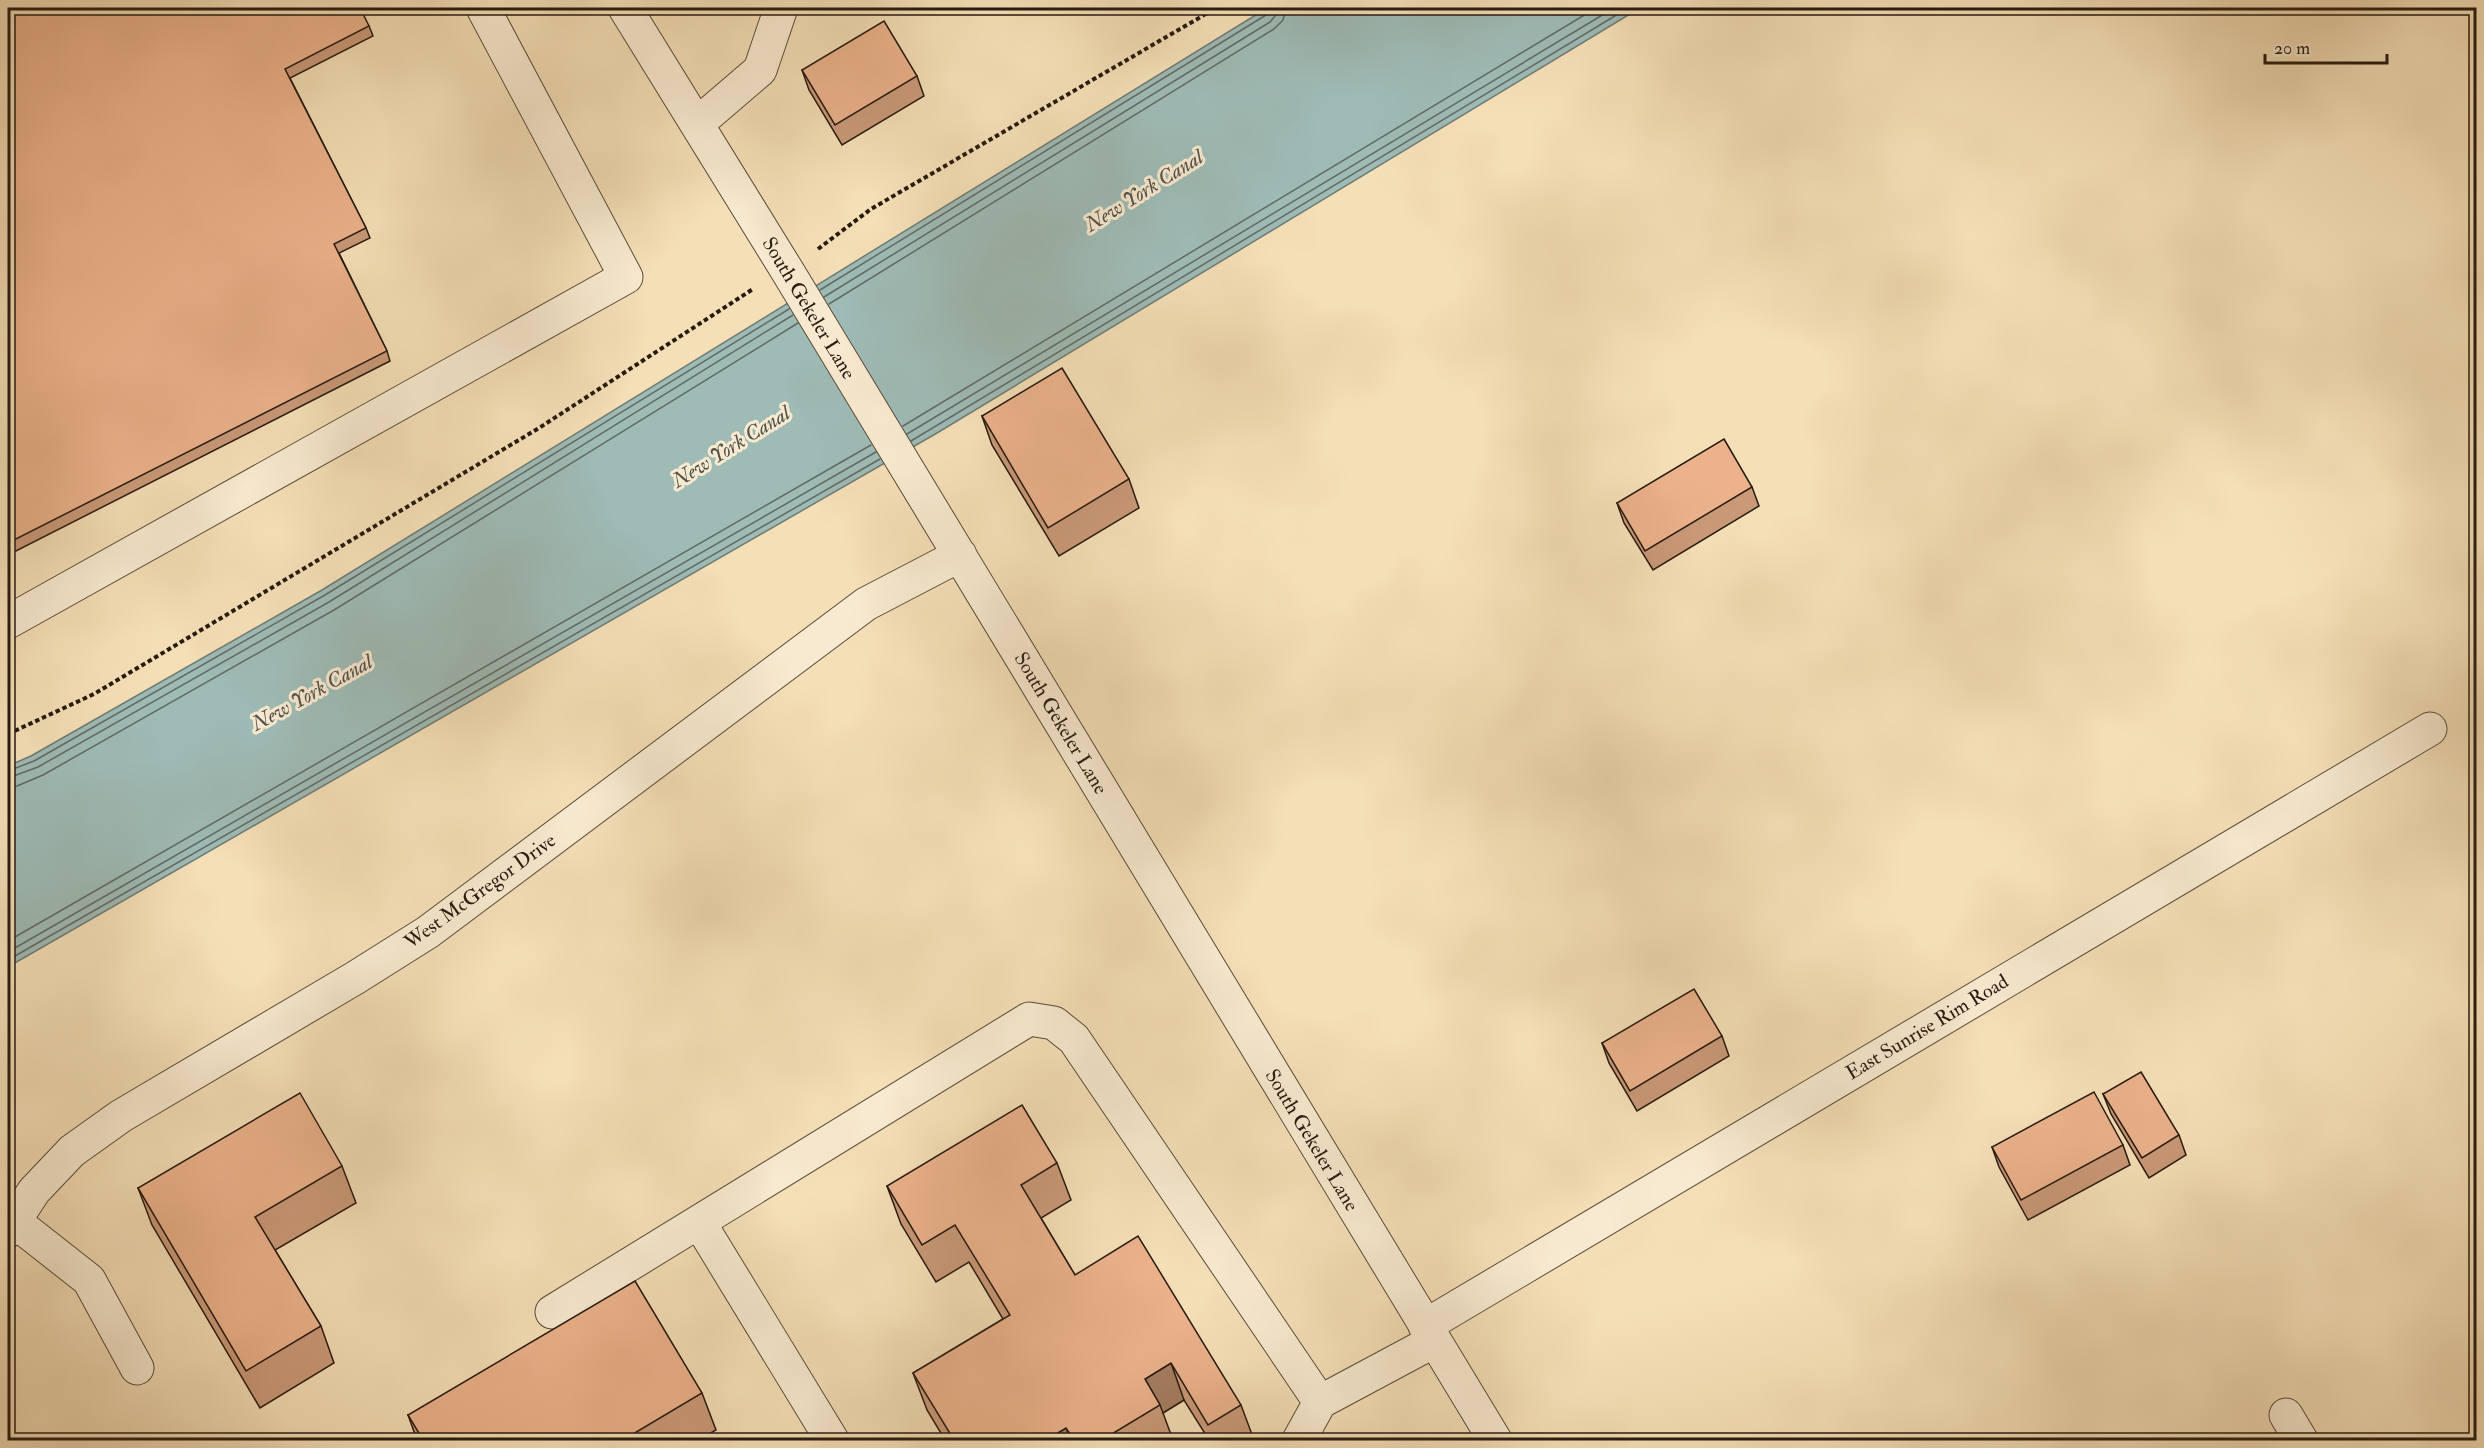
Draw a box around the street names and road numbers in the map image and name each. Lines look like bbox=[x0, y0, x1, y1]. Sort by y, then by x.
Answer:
street label: South Gekeler Lane bbox=[757, 232, 861, 384]
street label: South Gekeler Lane bbox=[1009, 647, 1113, 799]
street label: West McGregor Drive bbox=[399, 828, 561, 955]
street label: East Sunrise Rim Road bbox=[1841, 969, 2013, 1085]
street label: South Gekeler Lane bbox=[1260, 1064, 1364, 1216]

